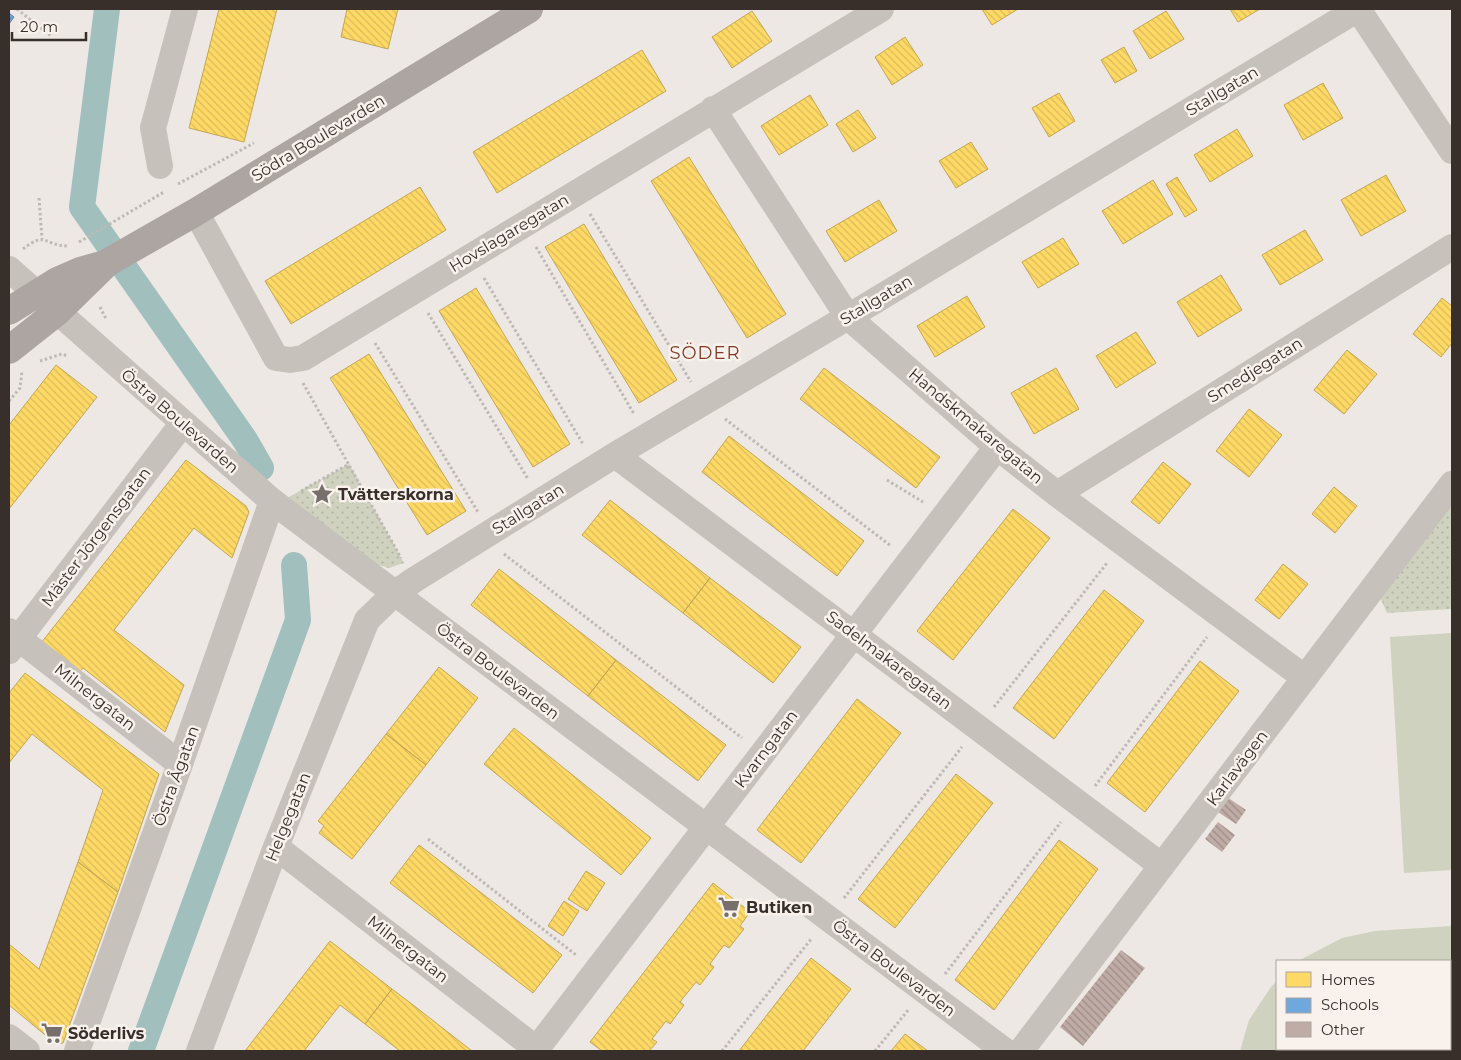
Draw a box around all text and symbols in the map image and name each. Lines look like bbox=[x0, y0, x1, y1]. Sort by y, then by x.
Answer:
scale bar bbox=[12, 10, 86, 42]
text: 20 m bbox=[20, 17, 58, 36]
street label: Stallgatan bbox=[1182, 62, 1262, 120]
street label: Södra Boulevarden bbox=[248, 91, 388, 185]
street label: Hovslagaregatan bbox=[446, 190, 572, 276]
street label: Stallgatan bbox=[836, 271, 916, 329]
street label: Smedjegatan bbox=[1204, 333, 1306, 407]
district label: SÖDER bbox=[669, 342, 741, 364]
street label: Östra Boulevarden bbox=[117, 364, 243, 477]
street label: Handskmakaregatan bbox=[905, 364, 1047, 488]
street label: Mäster Jörgensgatan bbox=[37, 464, 155, 610]
street label: Stallgatan bbox=[489, 480, 567, 538]
place icon: Tvätterskorna bbox=[309, 481, 335, 507]
place label: Tvätterskorna bbox=[338, 485, 454, 504]
street label: Sadelmakaregatan bbox=[823, 607, 955, 713]
street label: Östra Boulevarden bbox=[433, 618, 564, 723]
street label: Milnergatan bbox=[51, 660, 139, 734]
street label: Kvarngatan bbox=[731, 706, 801, 792]
street label: Östra Ågatan bbox=[148, 723, 203, 829]
street label: Karlavägen bbox=[1202, 726, 1272, 810]
street label: Helgegatan bbox=[262, 770, 314, 864]
supermarket icon: Butiken bbox=[716, 894, 742, 920]
place label: Butiken bbox=[746, 898, 812, 917]
street label: Milnergatan bbox=[364, 912, 452, 986]
street label: Östra Boulevarden bbox=[829, 915, 960, 1020]
legend bbox=[1276, 960, 1451, 1050]
text: Homes bbox=[1321, 970, 1375, 989]
text: Schools bbox=[1321, 995, 1379, 1014]
supermarket icon: Söderlivs bbox=[39, 1020, 65, 1046]
text: Other bbox=[1321, 1020, 1365, 1039]
place label: Söderlivs bbox=[68, 1024, 145, 1043]

